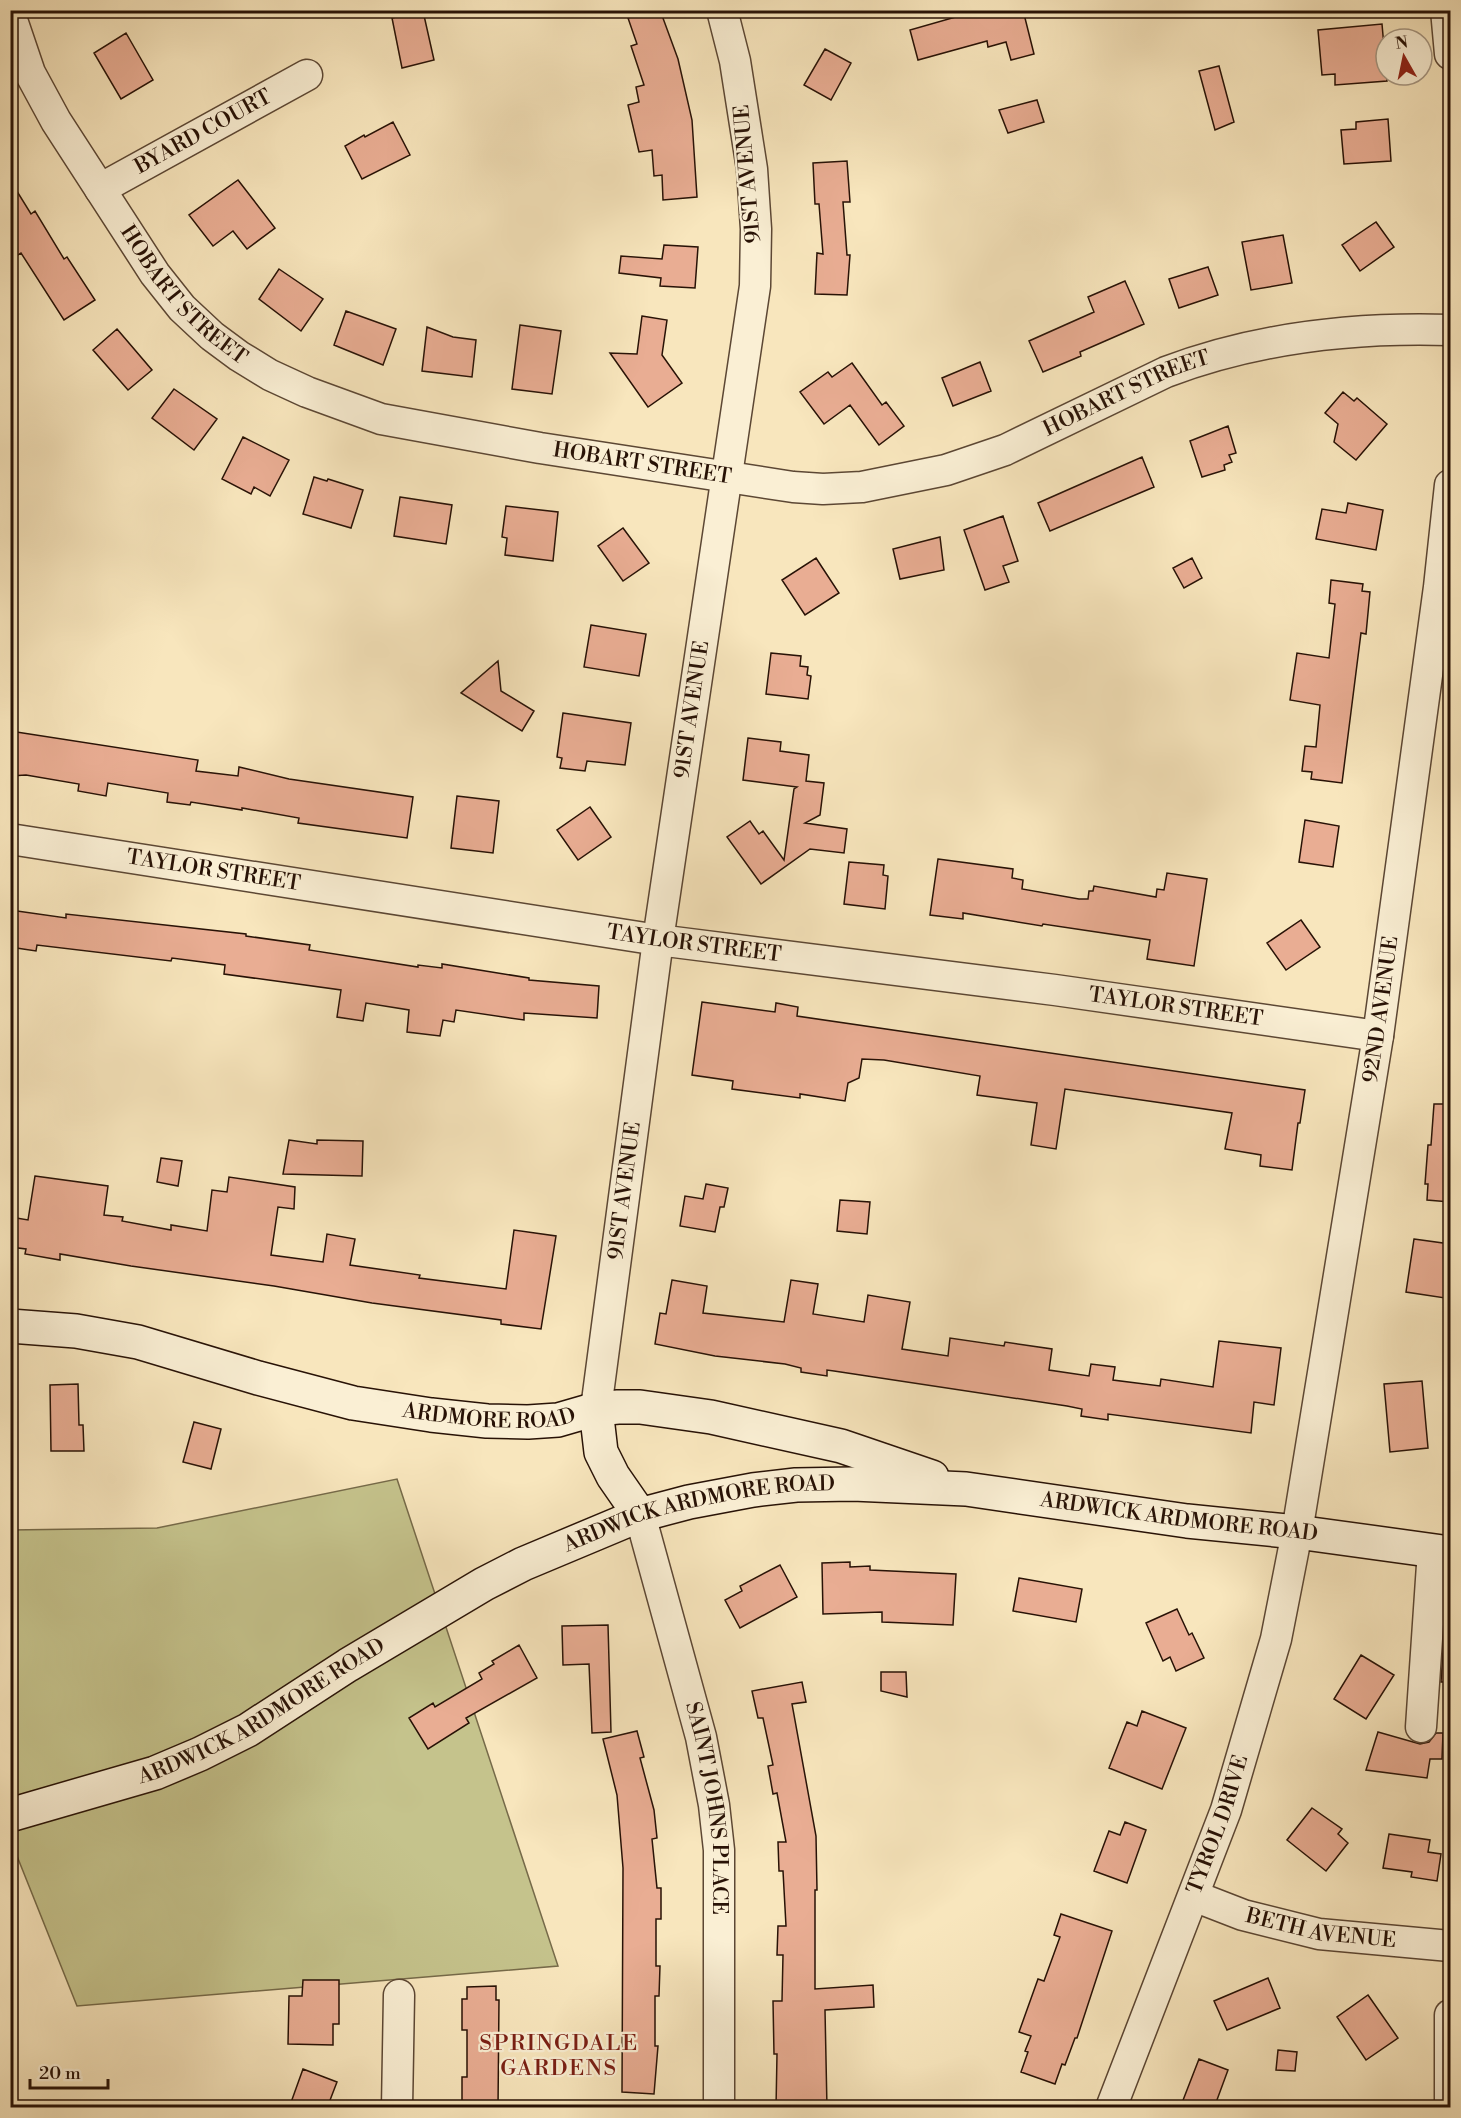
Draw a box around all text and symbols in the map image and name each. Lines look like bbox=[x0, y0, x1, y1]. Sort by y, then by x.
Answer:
north arrow bbox=[1374, 27, 1434, 87]
text: N bbox=[1394, 32, 1410, 54]
street label: BYARD COURT bbox=[129, 84, 277, 181]
street label: 91ST AVENUE bbox=[729, 104, 767, 244]
street label: HOBART STREET bbox=[114, 221, 252, 371]
street label: HOBART STREET bbox=[1039, 345, 1213, 442]
street label: HOBART STREET bbox=[551, 437, 733, 490]
street label: 91ST AVENUE bbox=[669, 639, 715, 780]
street label: TAYLOR STREET bbox=[125, 844, 303, 897]
street label: TAYLOR STREET bbox=[605, 919, 783, 968]
street label: 92ND AVENUE bbox=[1358, 934, 1404, 1085]
street label: TAYLOR STREET bbox=[1087, 982, 1265, 1032]
street label: 91ST AVENUE bbox=[603, 1120, 647, 1262]
street label: ARDMORE ROAD bbox=[400, 1398, 579, 1435]
street label: ARDWICK ARDMORE ROAD bbox=[559, 1471, 835, 1559]
street label: ARDWICK ARDMORE ROAD bbox=[1038, 1487, 1320, 1548]
street label: ARDWICK ARDMORE ROAD bbox=[134, 1633, 390, 1790]
street label: SAINT JOHNS PLACE bbox=[679, 1699, 732, 1915]
street label: TYROL DRIVE bbox=[1182, 1752, 1254, 1898]
street label: BETH AVENUE bbox=[1242, 1903, 1397, 1954]
district label: SPRINGDALE GARDENS bbox=[479, 2030, 639, 2082]
scale bar bbox=[30, 2052, 108, 2090]
text: 20 m bbox=[39, 2062, 81, 2085]

